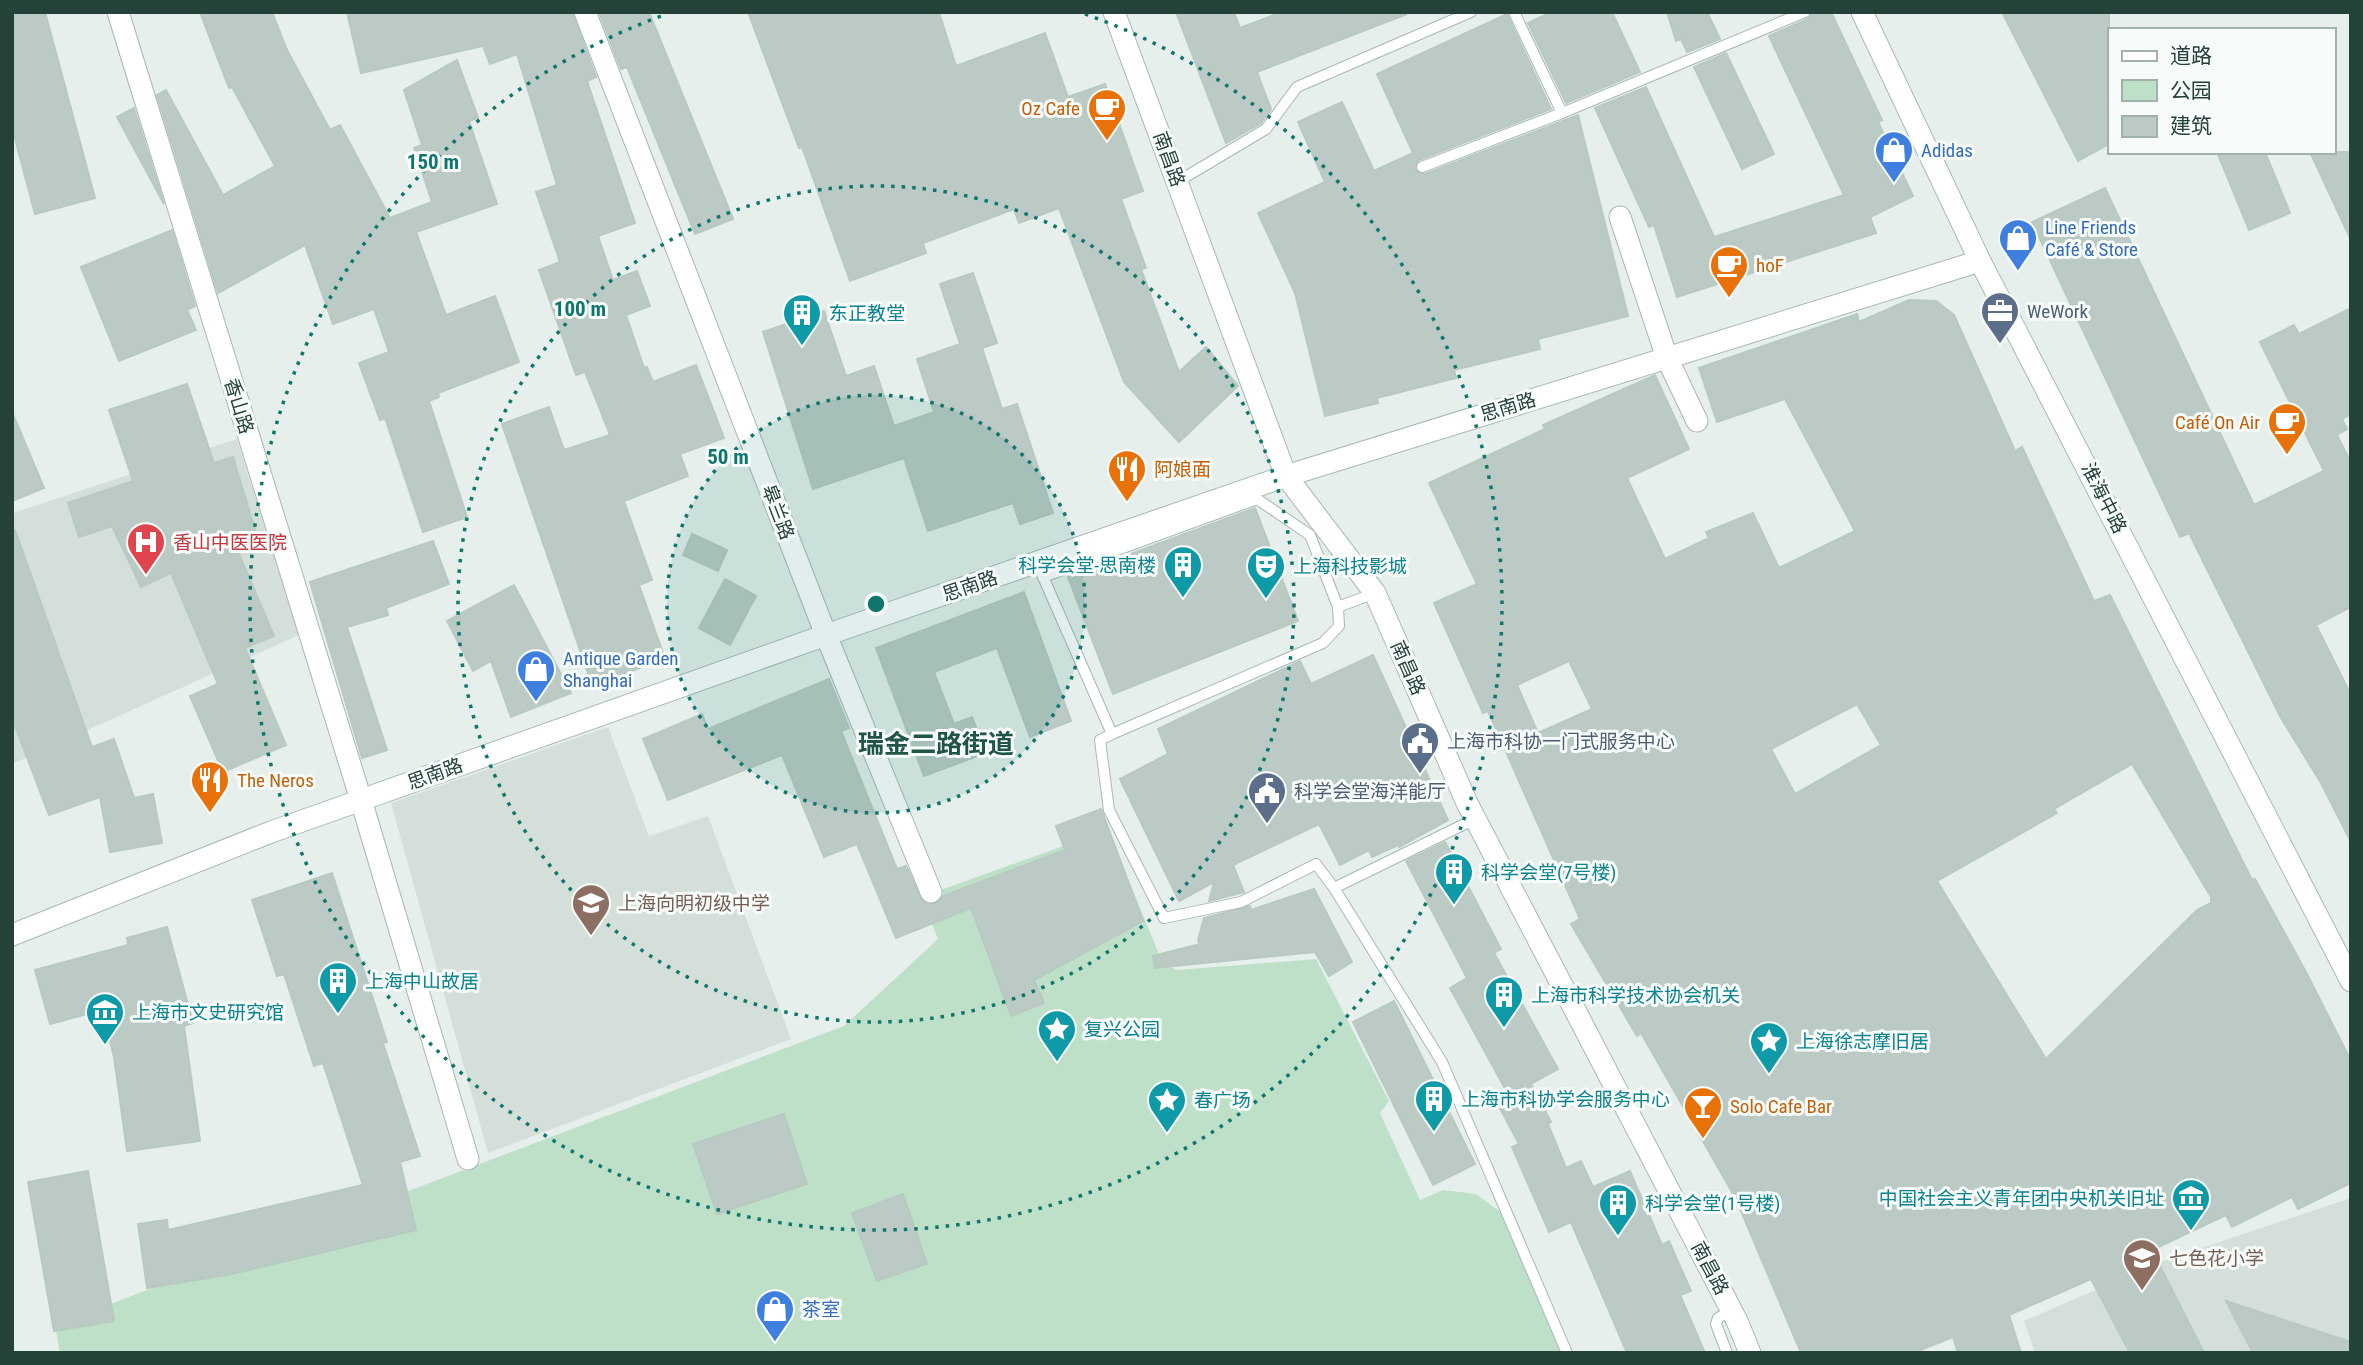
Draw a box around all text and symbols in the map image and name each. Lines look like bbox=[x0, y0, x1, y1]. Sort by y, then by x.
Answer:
legend bbox=[2108, 28, 2335, 154]
text: 道路 bbox=[2170, 44, 2212, 68]
text: 公园 bbox=[2170, 79, 2212, 103]
cafe icon: Oz Cafe bbox=[1086, 87, 1128, 142]
place label: Oz Cafe bbox=[1021, 97, 1080, 120]
text: 建筑 bbox=[2170, 114, 2212, 138]
street label: 南昌路 bbox=[1148, 128, 1190, 190]
shop icon: Adidas bbox=[1873, 129, 1915, 184]
place label: Adidas bbox=[1921, 139, 1973, 162]
text: 150 m bbox=[407, 150, 459, 174]
place label: Line Friends Café & Store bbox=[2045, 216, 2138, 261]
shop icon: Line Friends Café & Store bbox=[1997, 217, 2039, 272]
cafe icon: hoF bbox=[1708, 244, 1750, 299]
place label: hoF bbox=[1756, 254, 1784, 277]
office icon: WeWork bbox=[1979, 290, 2021, 345]
building icon: 东正教堂 bbox=[781, 292, 823, 347]
text: 100 m bbox=[554, 297, 606, 321]
place label: WeWork bbox=[2027, 300, 2089, 323]
place label: 东正教堂 bbox=[829, 302, 905, 325]
street label: 香山路 bbox=[220, 375, 258, 437]
street label: 思南路 bbox=[1477, 388, 1539, 426]
cafe icon: Café On Air bbox=[2266, 401, 2308, 456]
place label: Café On Air bbox=[2175, 411, 2260, 434]
text: 50 m bbox=[707, 445, 749, 469]
restaurant icon: 阿娘面 bbox=[1106, 448, 1148, 503]
place label: 阿娘面 bbox=[1154, 458, 1211, 481]
street label: 淮海中路 bbox=[2076, 459, 2132, 537]
street label: 皋兰路 bbox=[757, 481, 799, 543]
hospital icon: 香山中医医院 bbox=[125, 521, 167, 576]
place label: 香山中医医院 bbox=[173, 531, 287, 554]
building icon: 科学会堂-思南楼 bbox=[1162, 544, 1204, 599]
theatre icon: 上海科技影城 bbox=[1245, 545, 1287, 600]
place label: 科学会堂-思南楼 bbox=[1018, 554, 1156, 577]
place label: 上海科技影城 bbox=[1293, 555, 1407, 578]
street label: 思南路 bbox=[939, 566, 1001, 606]
centre of rings bbox=[864, 592, 888, 616]
street label: 南昌路 bbox=[1386, 637, 1430, 699]
place label: Antique Garden Shanghai bbox=[563, 647, 679, 692]
shop icon: Antique Garden Shanghai bbox=[515, 648, 557, 703]
public building icon: 上海市科协一门式服务中心 bbox=[1399, 720, 1441, 775]
district label: 瑞金二路街道 bbox=[858, 729, 1014, 759]
place label: 上海市科协一门式服务中心 bbox=[1447, 730, 1675, 753]
street label: 思南路 bbox=[404, 753, 466, 795]
restaurant icon: The Neros bbox=[189, 759, 231, 814]
place label: The Neros bbox=[237, 769, 314, 792]
public building icon: 科学会堂海洋能厅 bbox=[1246, 770, 1288, 825]
place label: 科学会堂海洋能厅 bbox=[1294, 780, 1446, 803]
building icon: 科学会堂(7号楼) bbox=[1433, 851, 1475, 906]
place label: 科学会堂(7号楼) bbox=[1481, 861, 1616, 884]
school or university icon: 上海向明初级中学 bbox=[570, 882, 612, 937]
place label: 上海向明初级中学 bbox=[618, 892, 770, 915]
building icon: 上海中山故居 bbox=[317, 960, 359, 1015]
place label: 上海中山故居 bbox=[365, 970, 479, 993]
building icon: 上海市科学技术协会机关 bbox=[1483, 974, 1525, 1029]
place label: 上海市科学技术协会机关 bbox=[1531, 984, 1740, 1007]
museum icon: 上海市文史研究馆 bbox=[84, 991, 126, 1046]
place label: 上海市文史研究馆 bbox=[132, 1001, 284, 1024]
place icon: 复兴公园 bbox=[1036, 1008, 1078, 1063]
place label: 复兴公园 bbox=[1084, 1018, 1160, 1041]
place icon: 上海徐志摩旧居 bbox=[1748, 1020, 1790, 1075]
place label: 上海徐志摩旧居 bbox=[1796, 1030, 1929, 1053]
building icon: 上海市科协学会服务中心 bbox=[1413, 1078, 1455, 1133]
place icon: 春广场 bbox=[1146, 1079, 1188, 1134]
bar icon: Solo Cafe Bar bbox=[1682, 1085, 1724, 1140]
place label: 上海市科协学会服务中心 bbox=[1461, 1088, 1670, 1111]
place label: 春广场 bbox=[1194, 1089, 1251, 1112]
place label: Solo Cafe Bar bbox=[1730, 1095, 1832, 1118]
museum icon: 中国社会主义青年团中央机关旧址 bbox=[2170, 1177, 2212, 1232]
building icon: 科学会堂(1号楼) bbox=[1597, 1182, 1639, 1237]
place label: 中国社会主义青年团中央机关旧址 bbox=[1879, 1187, 2164, 1210]
place label: 科学会堂(1号楼) bbox=[1645, 1192, 1780, 1215]
street label: 南昌路 bbox=[1686, 1237, 1734, 1299]
school or university icon: 七色花小学 bbox=[2121, 1237, 2163, 1292]
place label: 七色花小学 bbox=[2169, 1247, 2264, 1270]
shop icon: 茶室 bbox=[754, 1288, 796, 1343]
place label: 茶室 bbox=[802, 1298, 840, 1321]

